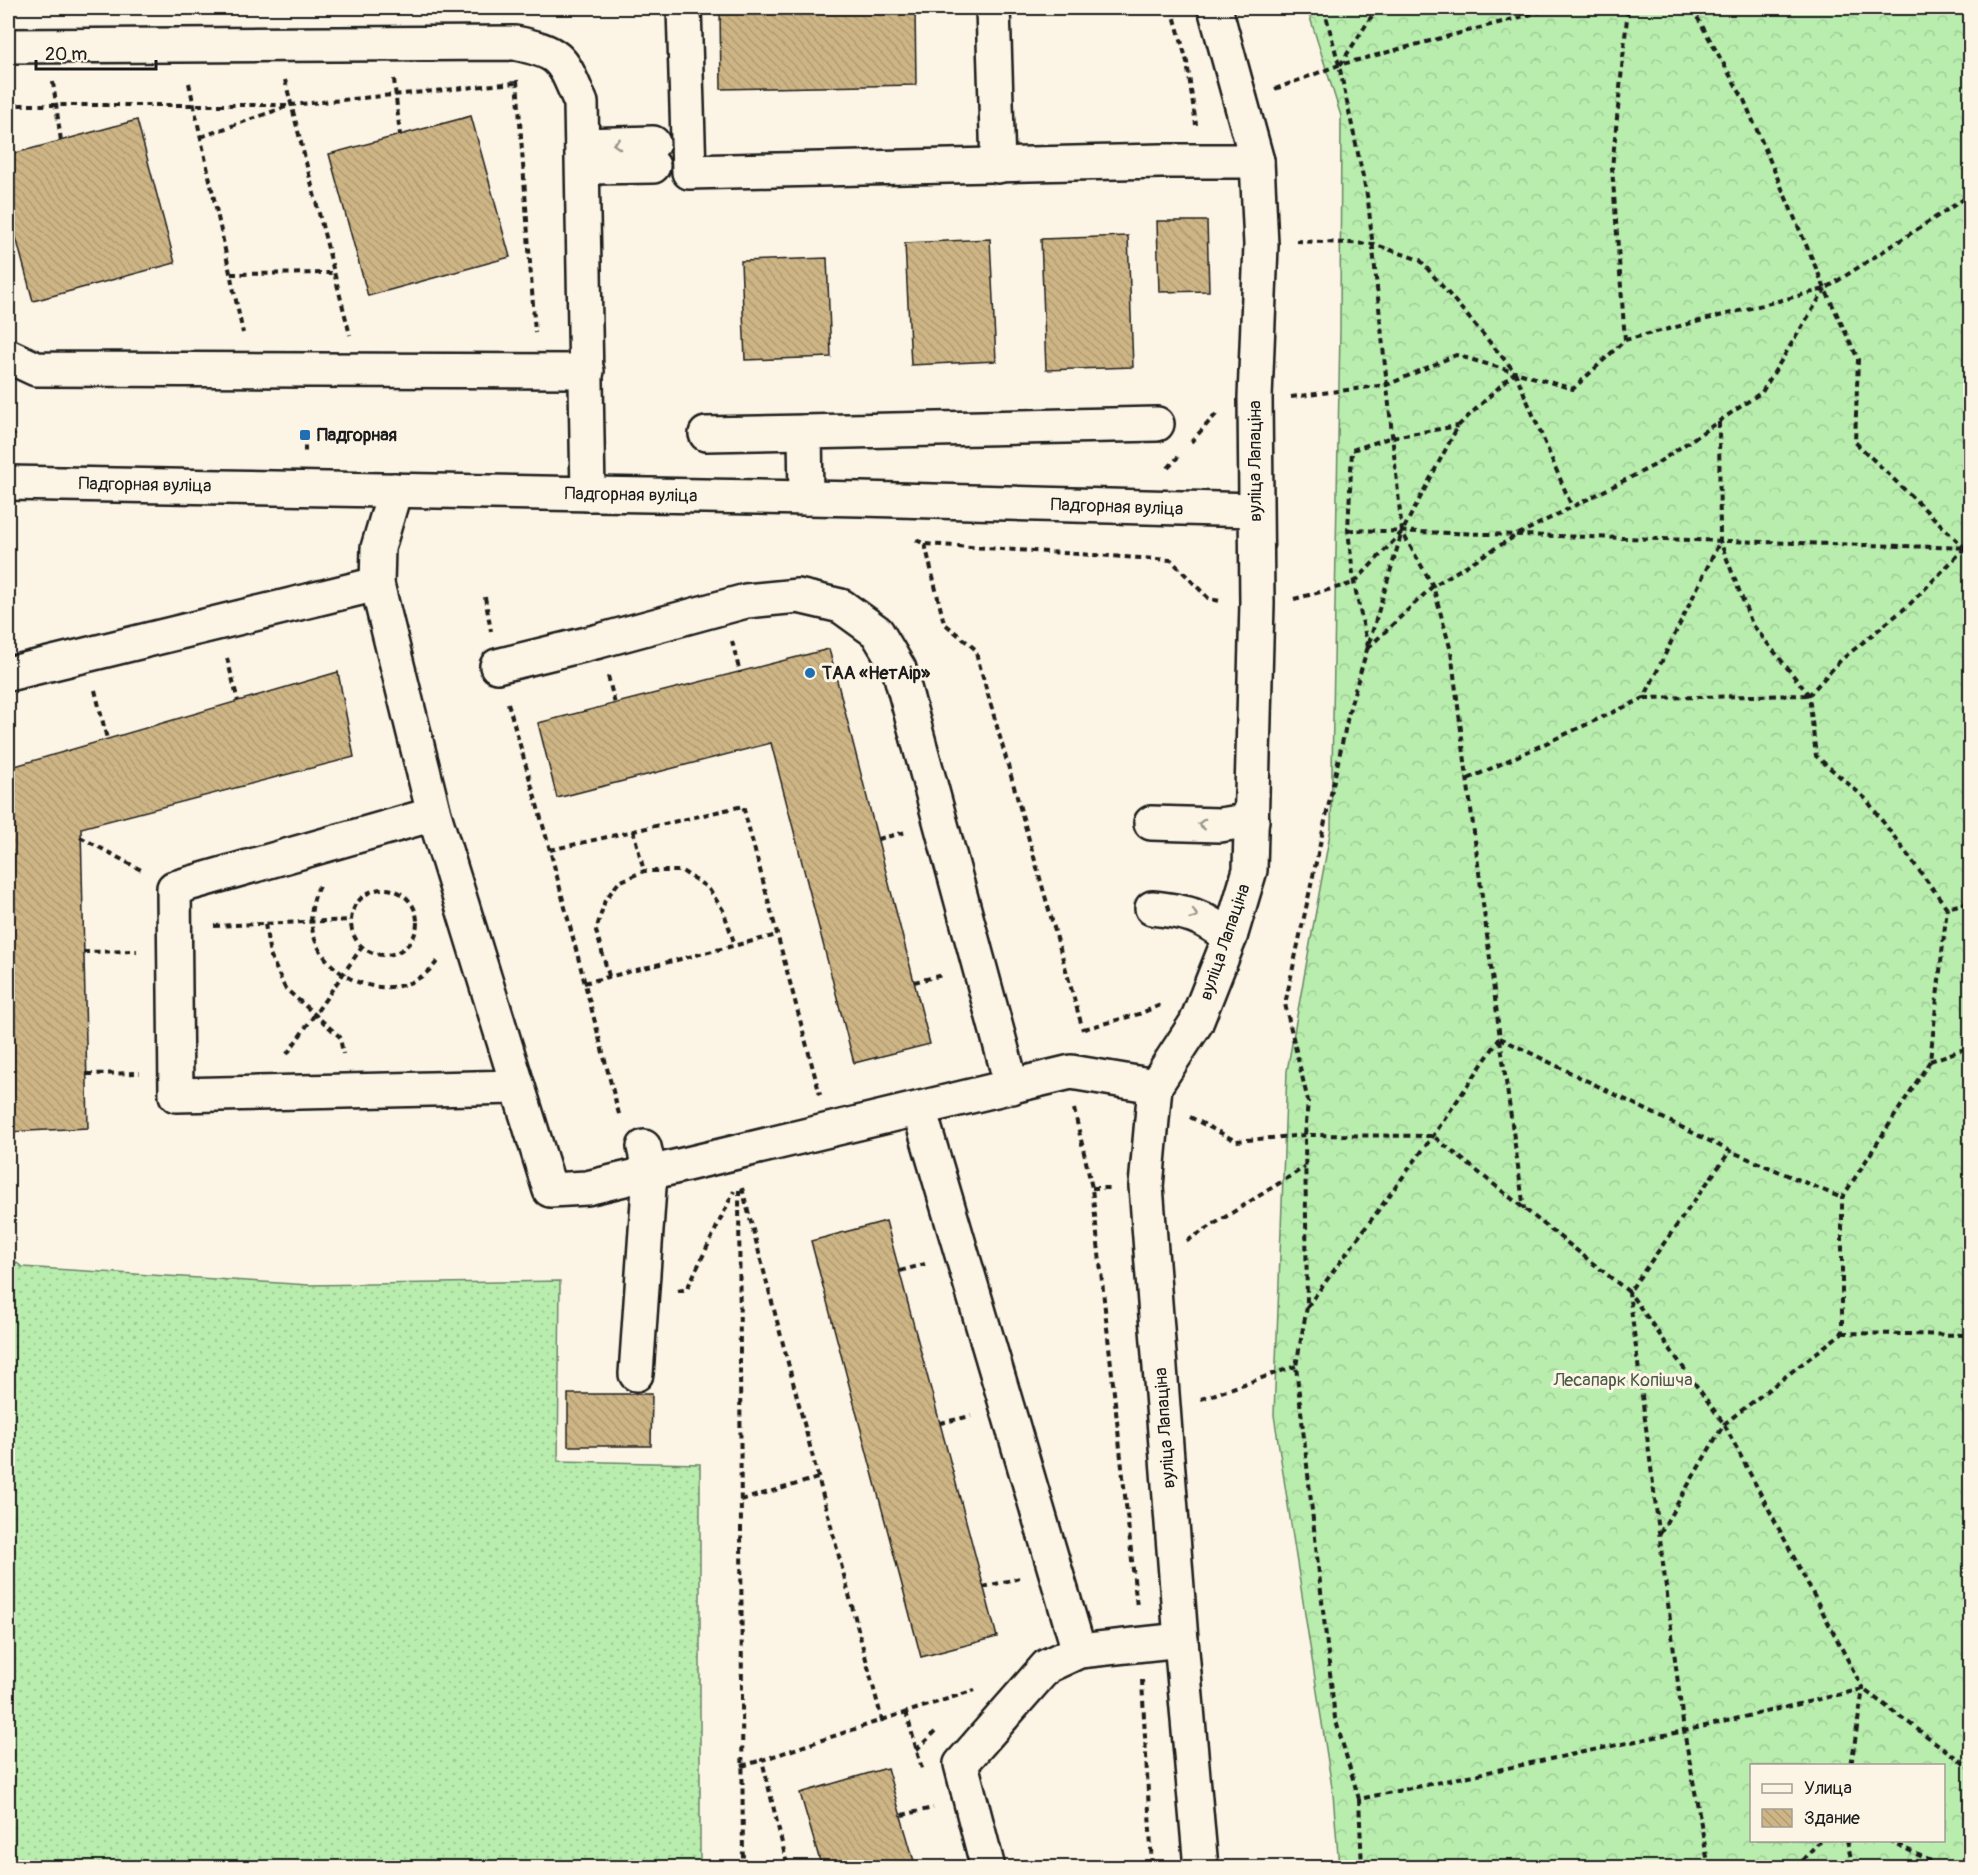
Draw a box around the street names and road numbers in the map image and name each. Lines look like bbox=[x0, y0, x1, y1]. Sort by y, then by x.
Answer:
street label: вуліца Лапаціна bbox=[1244, 400, 1267, 522]
street label: Падгорная вуліца bbox=[78, 472, 212, 498]
street label: Падгорная вуліца bbox=[564, 482, 698, 508]
street label: Падгорная вуліца bbox=[1050, 493, 1184, 521]
street label: вуліца Лапаціна bbox=[1194, 881, 1256, 1003]
street label: вуліца Лапаціна bbox=[1149, 1367, 1181, 1489]

